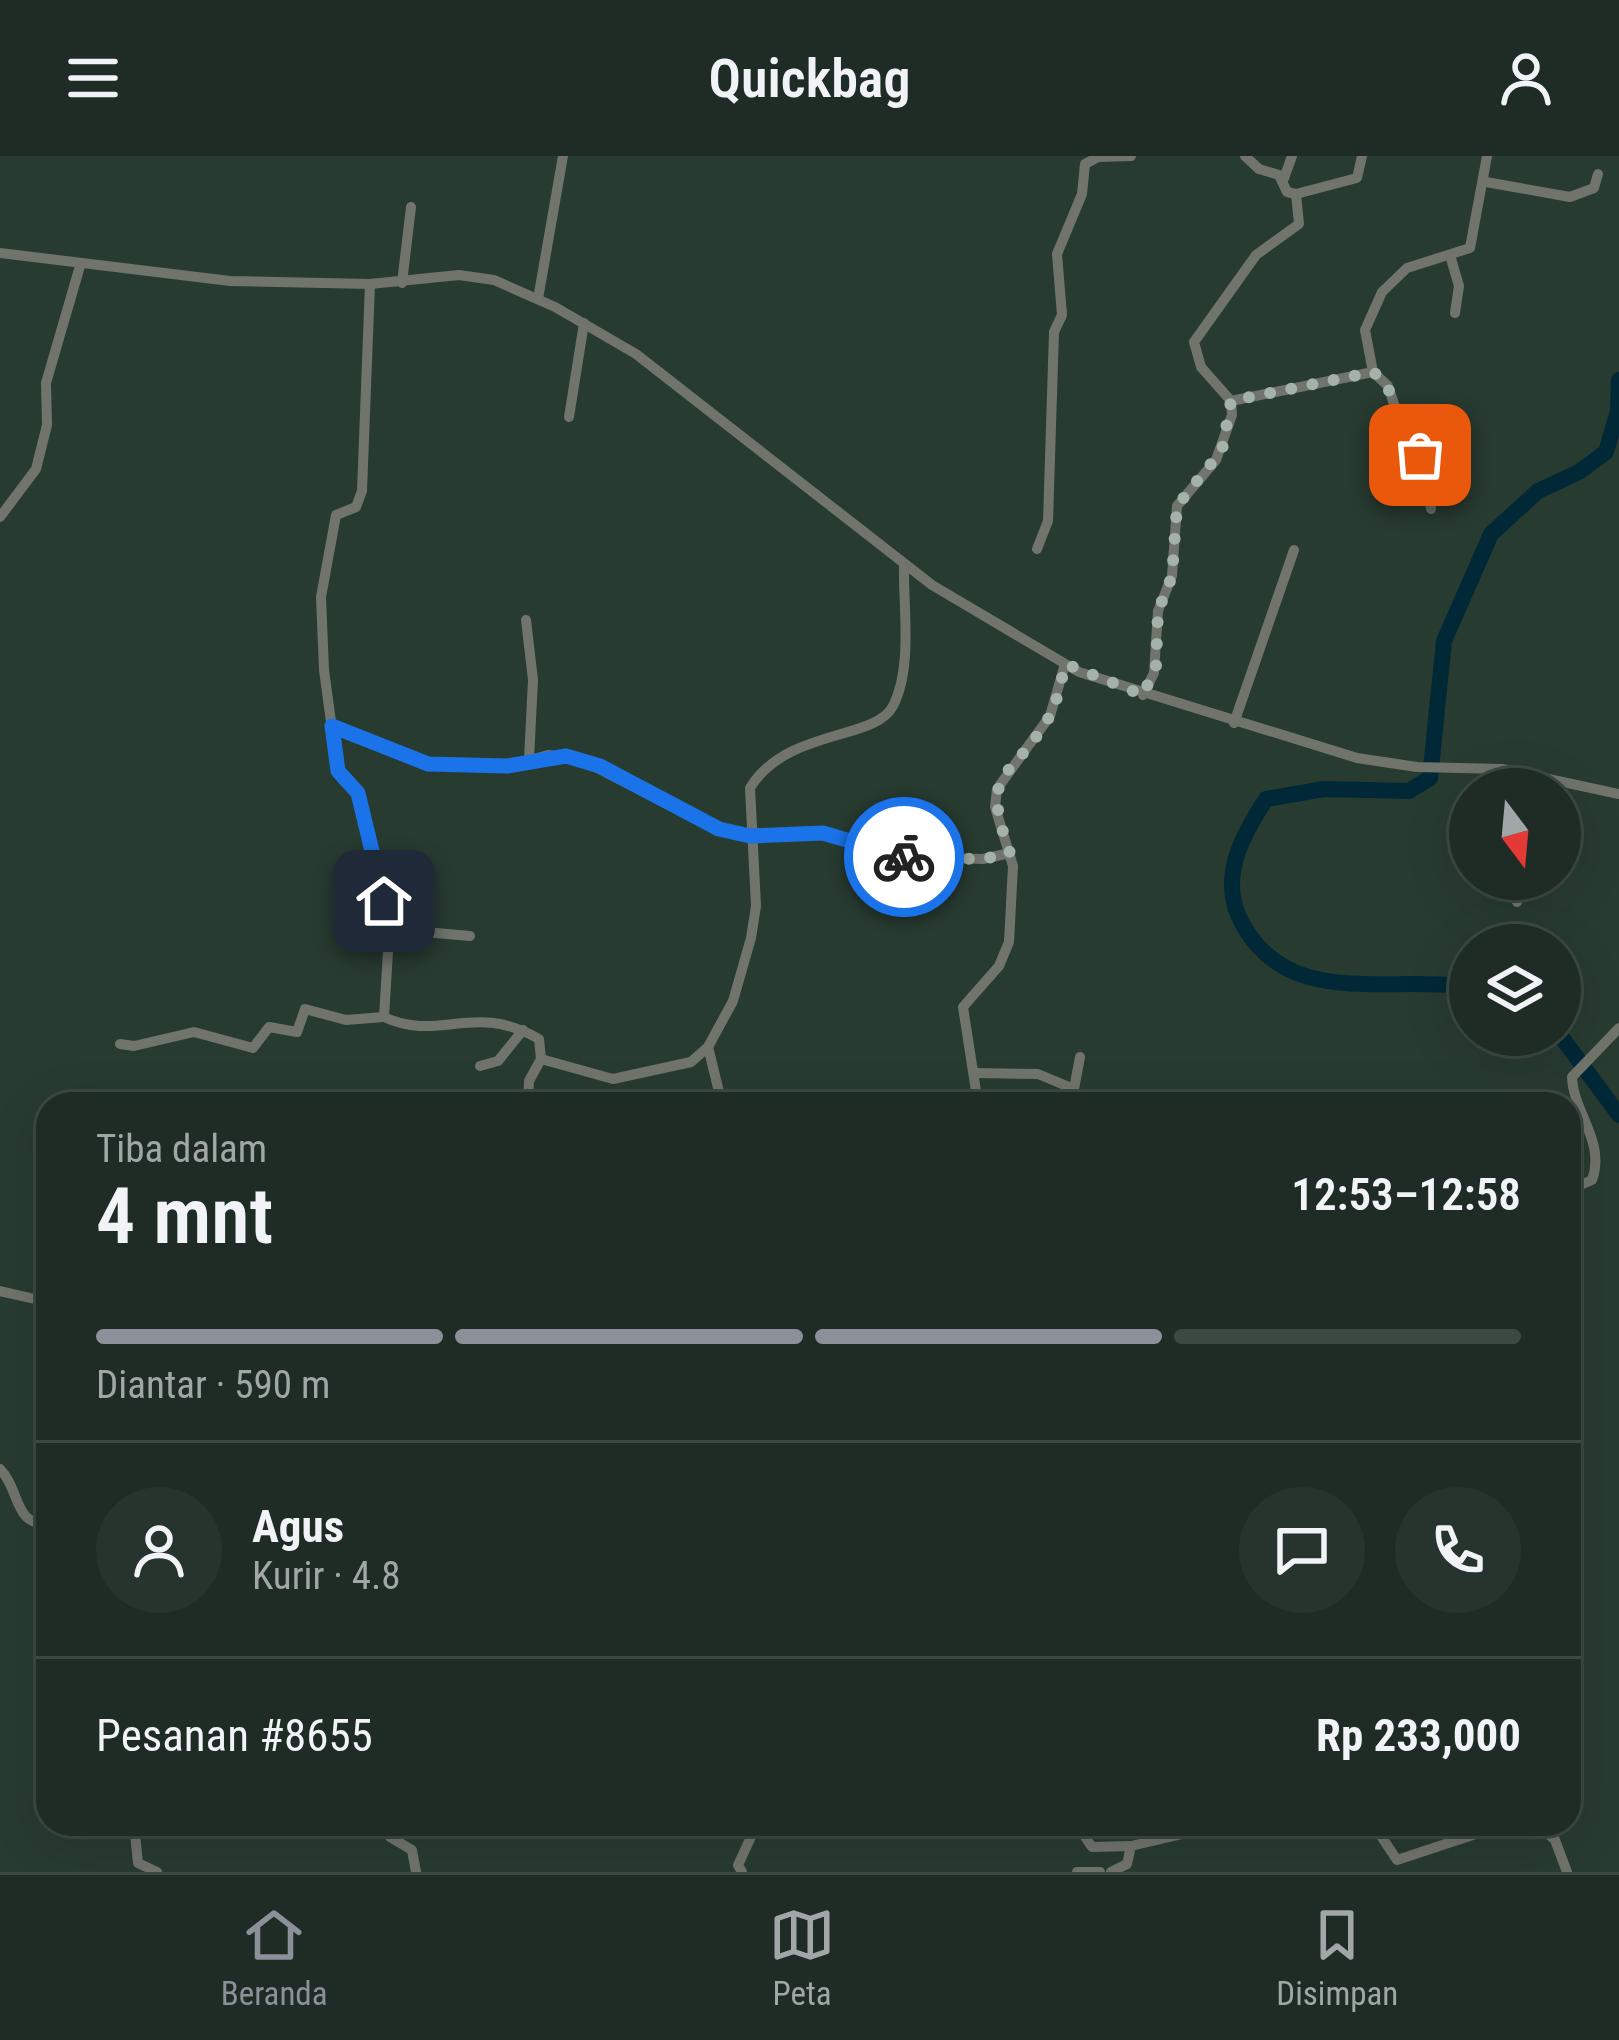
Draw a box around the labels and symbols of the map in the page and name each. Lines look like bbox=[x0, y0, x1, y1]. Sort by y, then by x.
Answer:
pin bbox=[1369, 404, 1471, 506]
north arrow bbox=[1449, 768, 1581, 900]
courier bbox=[844, 797, 964, 917]
pin bbox=[333, 850, 435, 952]

